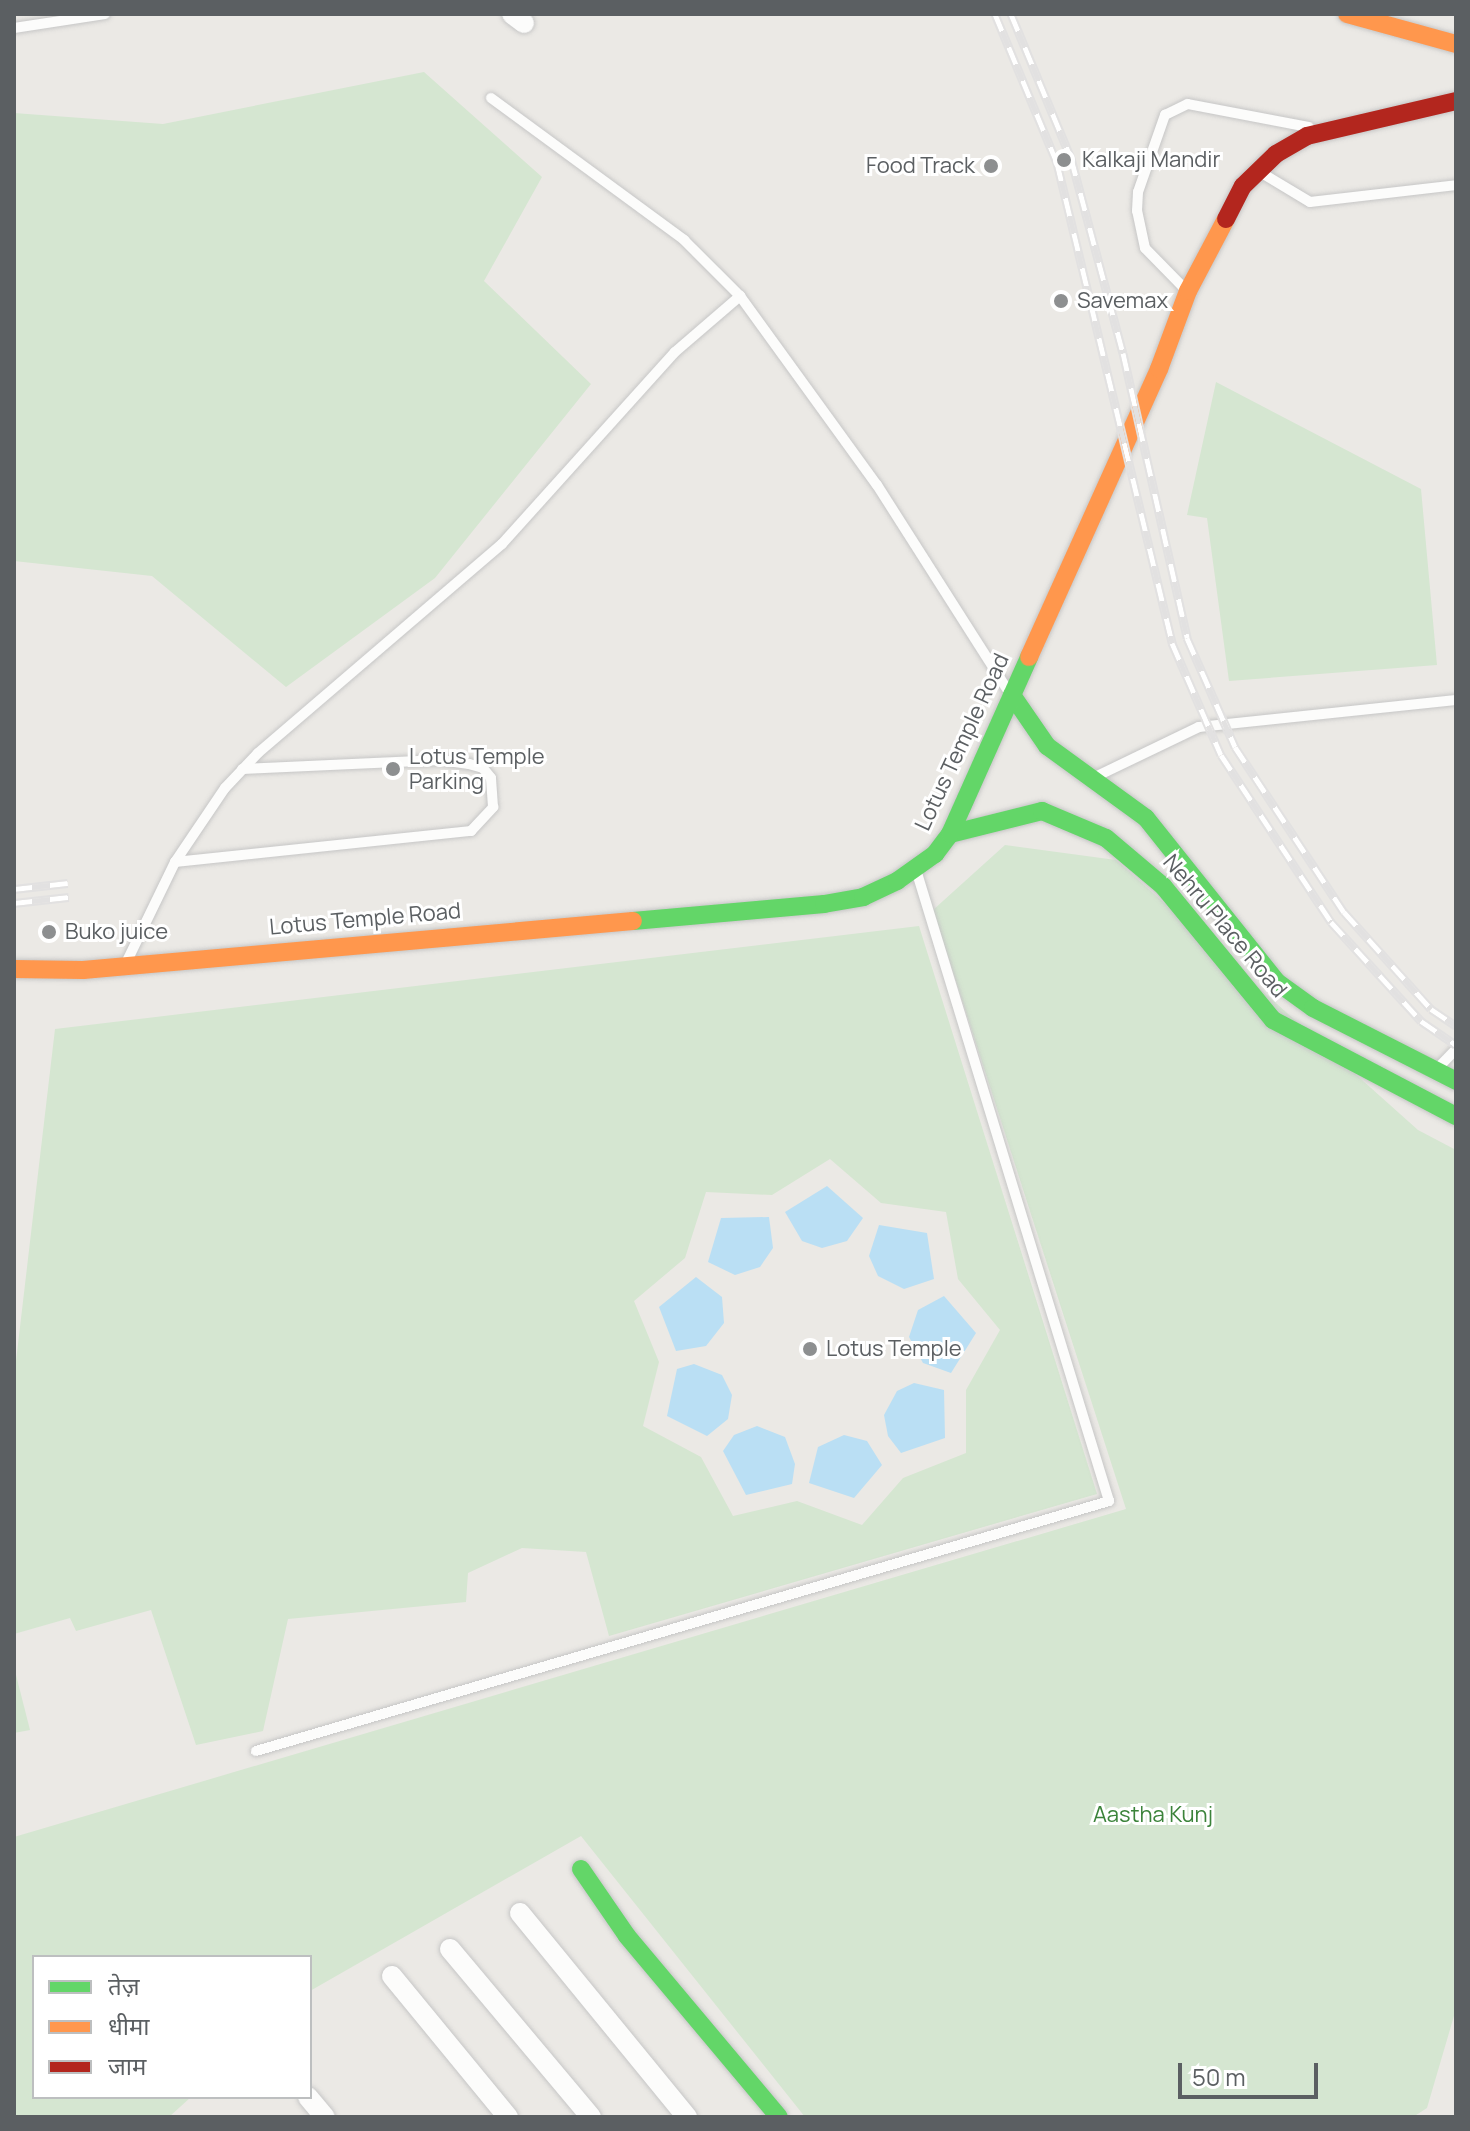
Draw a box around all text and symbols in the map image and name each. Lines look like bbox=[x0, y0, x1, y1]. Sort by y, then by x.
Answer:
place label: Kalkaji Mandir bbox=[1082, 147, 1220, 173]
marker: Kalkaji Mandir bbox=[1053, 149, 1075, 171]
place label: Food Track bbox=[866, 153, 975, 179]
marker: Food Track bbox=[982, 157, 1000, 175]
place label: Savemax bbox=[1077, 288, 1168, 314]
marker: Savemax bbox=[1052, 292, 1070, 310]
street label: Lotus Temple Road bbox=[909, 649, 1015, 835]
place label: Lotus Temple Parking bbox=[409, 743, 545, 794]
marker: Lotus Temple Parking bbox=[384, 760, 402, 778]
street label: Nehru Place Road bbox=[1158, 849, 1292, 1003]
street label: Lotus Temple Road bbox=[268, 897, 462, 941]
place label: Buko juice bbox=[65, 919, 168, 945]
marker: Buko juice bbox=[40, 923, 58, 941]
place label: Lotus Temple bbox=[826, 1336, 962, 1362]
marker: Lotus Temple bbox=[801, 1340, 819, 1358]
park label: Aastha Kunj bbox=[1093, 1802, 1213, 1828]
legend bbox=[32, 1955, 312, 2099]
text: तेज़ bbox=[108, 1969, 140, 2002]
text: धीमा bbox=[108, 2009, 150, 2042]
scale bar bbox=[1182, 2047, 1322, 2097]
text: जाम bbox=[108, 2049, 146, 2082]
text: 50 m bbox=[1192, 2060, 1246, 2093]

